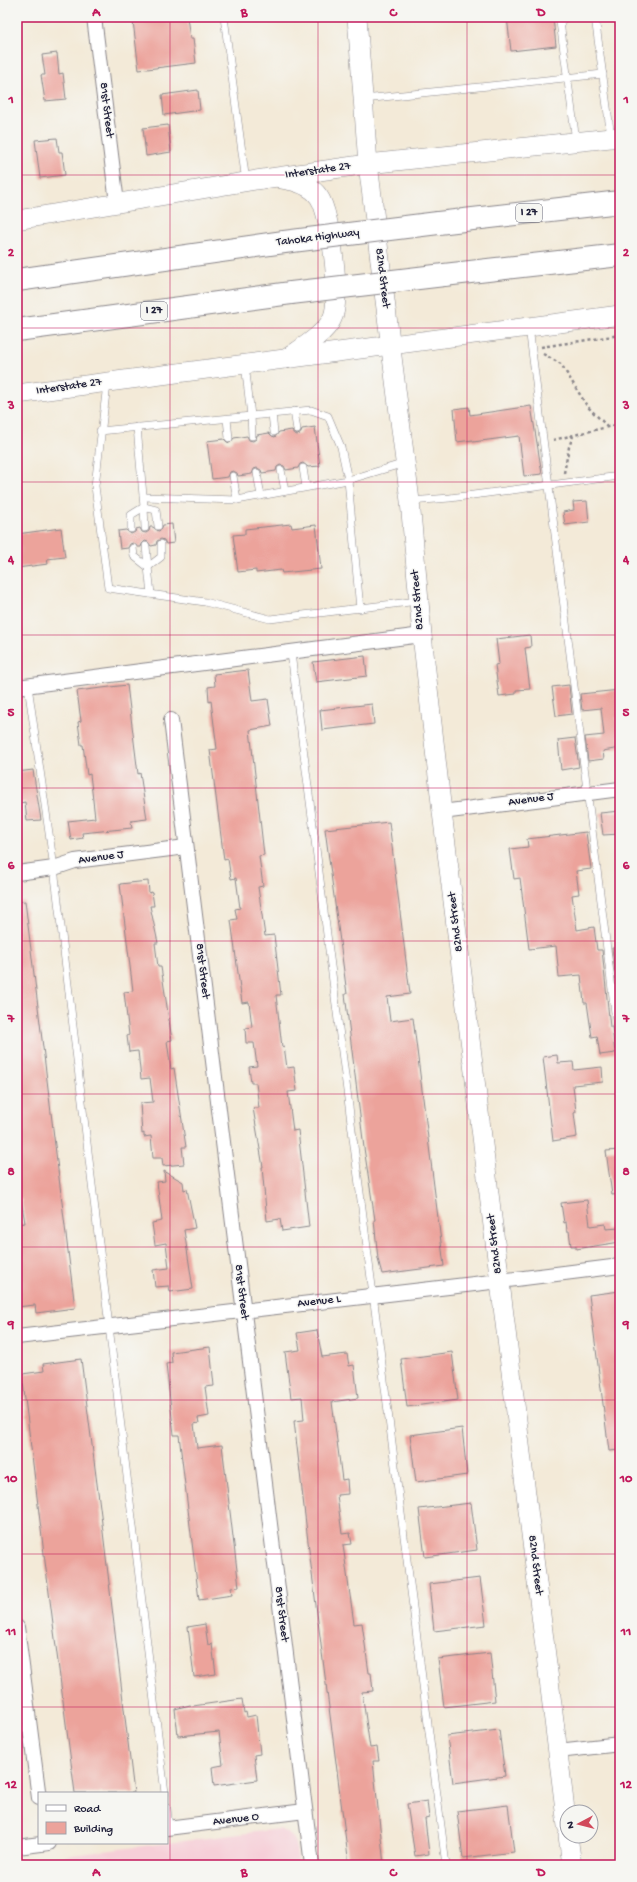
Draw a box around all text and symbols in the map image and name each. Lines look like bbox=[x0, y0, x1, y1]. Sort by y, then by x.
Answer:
text: A bbox=[91, 6, 101, 21]
text: B bbox=[240, 6, 249, 21]
text: C bbox=[388, 6, 398, 21]
text: D bbox=[536, 6, 546, 21]
street label: 81st Street bbox=[96, 82, 116, 140]
text: 1 bbox=[7, 93, 14, 108]
text: 1 bbox=[622, 93, 629, 108]
street label: Interstate 27 bbox=[284, 159, 352, 183]
road number: I 27 bbox=[516, 204, 542, 222]
street label: Tahoka Highway bbox=[275, 226, 360, 250]
text: 2 bbox=[8, 246, 15, 261]
text: 2 bbox=[623, 246, 630, 261]
street label: 82nd Street bbox=[371, 247, 393, 310]
road number: I 27 bbox=[141, 302, 167, 320]
street label: Interstate 27 bbox=[35, 375, 103, 399]
text: 3 bbox=[7, 399, 15, 414]
text: 3 bbox=[622, 399, 630, 414]
text: 4 bbox=[7, 553, 15, 568]
text: 4 bbox=[622, 553, 630, 568]
street label: 82nd Street bbox=[408, 568, 428, 631]
text: 5 bbox=[8, 706, 15, 721]
text: 5 bbox=[623, 706, 630, 721]
street label: Avenue J bbox=[508, 790, 555, 810]
street label: Avenue J bbox=[78, 848, 125, 868]
text: 6 bbox=[8, 859, 15, 874]
text: 6 bbox=[623, 859, 630, 874]
street label: 82nd Street bbox=[445, 890, 467, 953]
street label: 81st Street bbox=[192, 943, 212, 1001]
text: 7 bbox=[7, 1012, 16, 1027]
text: 7 bbox=[622, 1012, 631, 1027]
text: 8 bbox=[7, 1165, 15, 1180]
text: 8 bbox=[622, 1165, 630, 1180]
street label: 82nd Street bbox=[484, 1212, 506, 1275]
street label: 81st Street bbox=[231, 1264, 251, 1322]
street label: Avenue L bbox=[297, 1292, 342, 1312]
text: 9 bbox=[7, 1318, 15, 1333]
text: 9 bbox=[622, 1318, 630, 1333]
text: 10 bbox=[4, 1472, 18, 1487]
text: 10 bbox=[619, 1472, 633, 1487]
street label: 82nd Street bbox=[524, 1534, 546, 1597]
street label: 81st Street bbox=[271, 1586, 291, 1644]
text: 11 bbox=[5, 1625, 16, 1640]
text: 11 bbox=[620, 1625, 631, 1640]
text: 12 bbox=[4, 1778, 17, 1793]
text: 12 bbox=[619, 1778, 632, 1793]
legend bbox=[38, 1792, 168, 1844]
text: Road bbox=[74, 1803, 101, 1817]
north arrow bbox=[559, 1804, 599, 1844]
street label: Avenue O bbox=[212, 1810, 260, 1830]
text: N bbox=[565, 1821, 577, 1829]
text: Building bbox=[73, 1823, 113, 1837]
text: A bbox=[91, 1866, 101, 1881]
text: B bbox=[240, 1866, 249, 1881]
text: C bbox=[388, 1866, 398, 1881]
text: D bbox=[536, 1866, 546, 1881]

